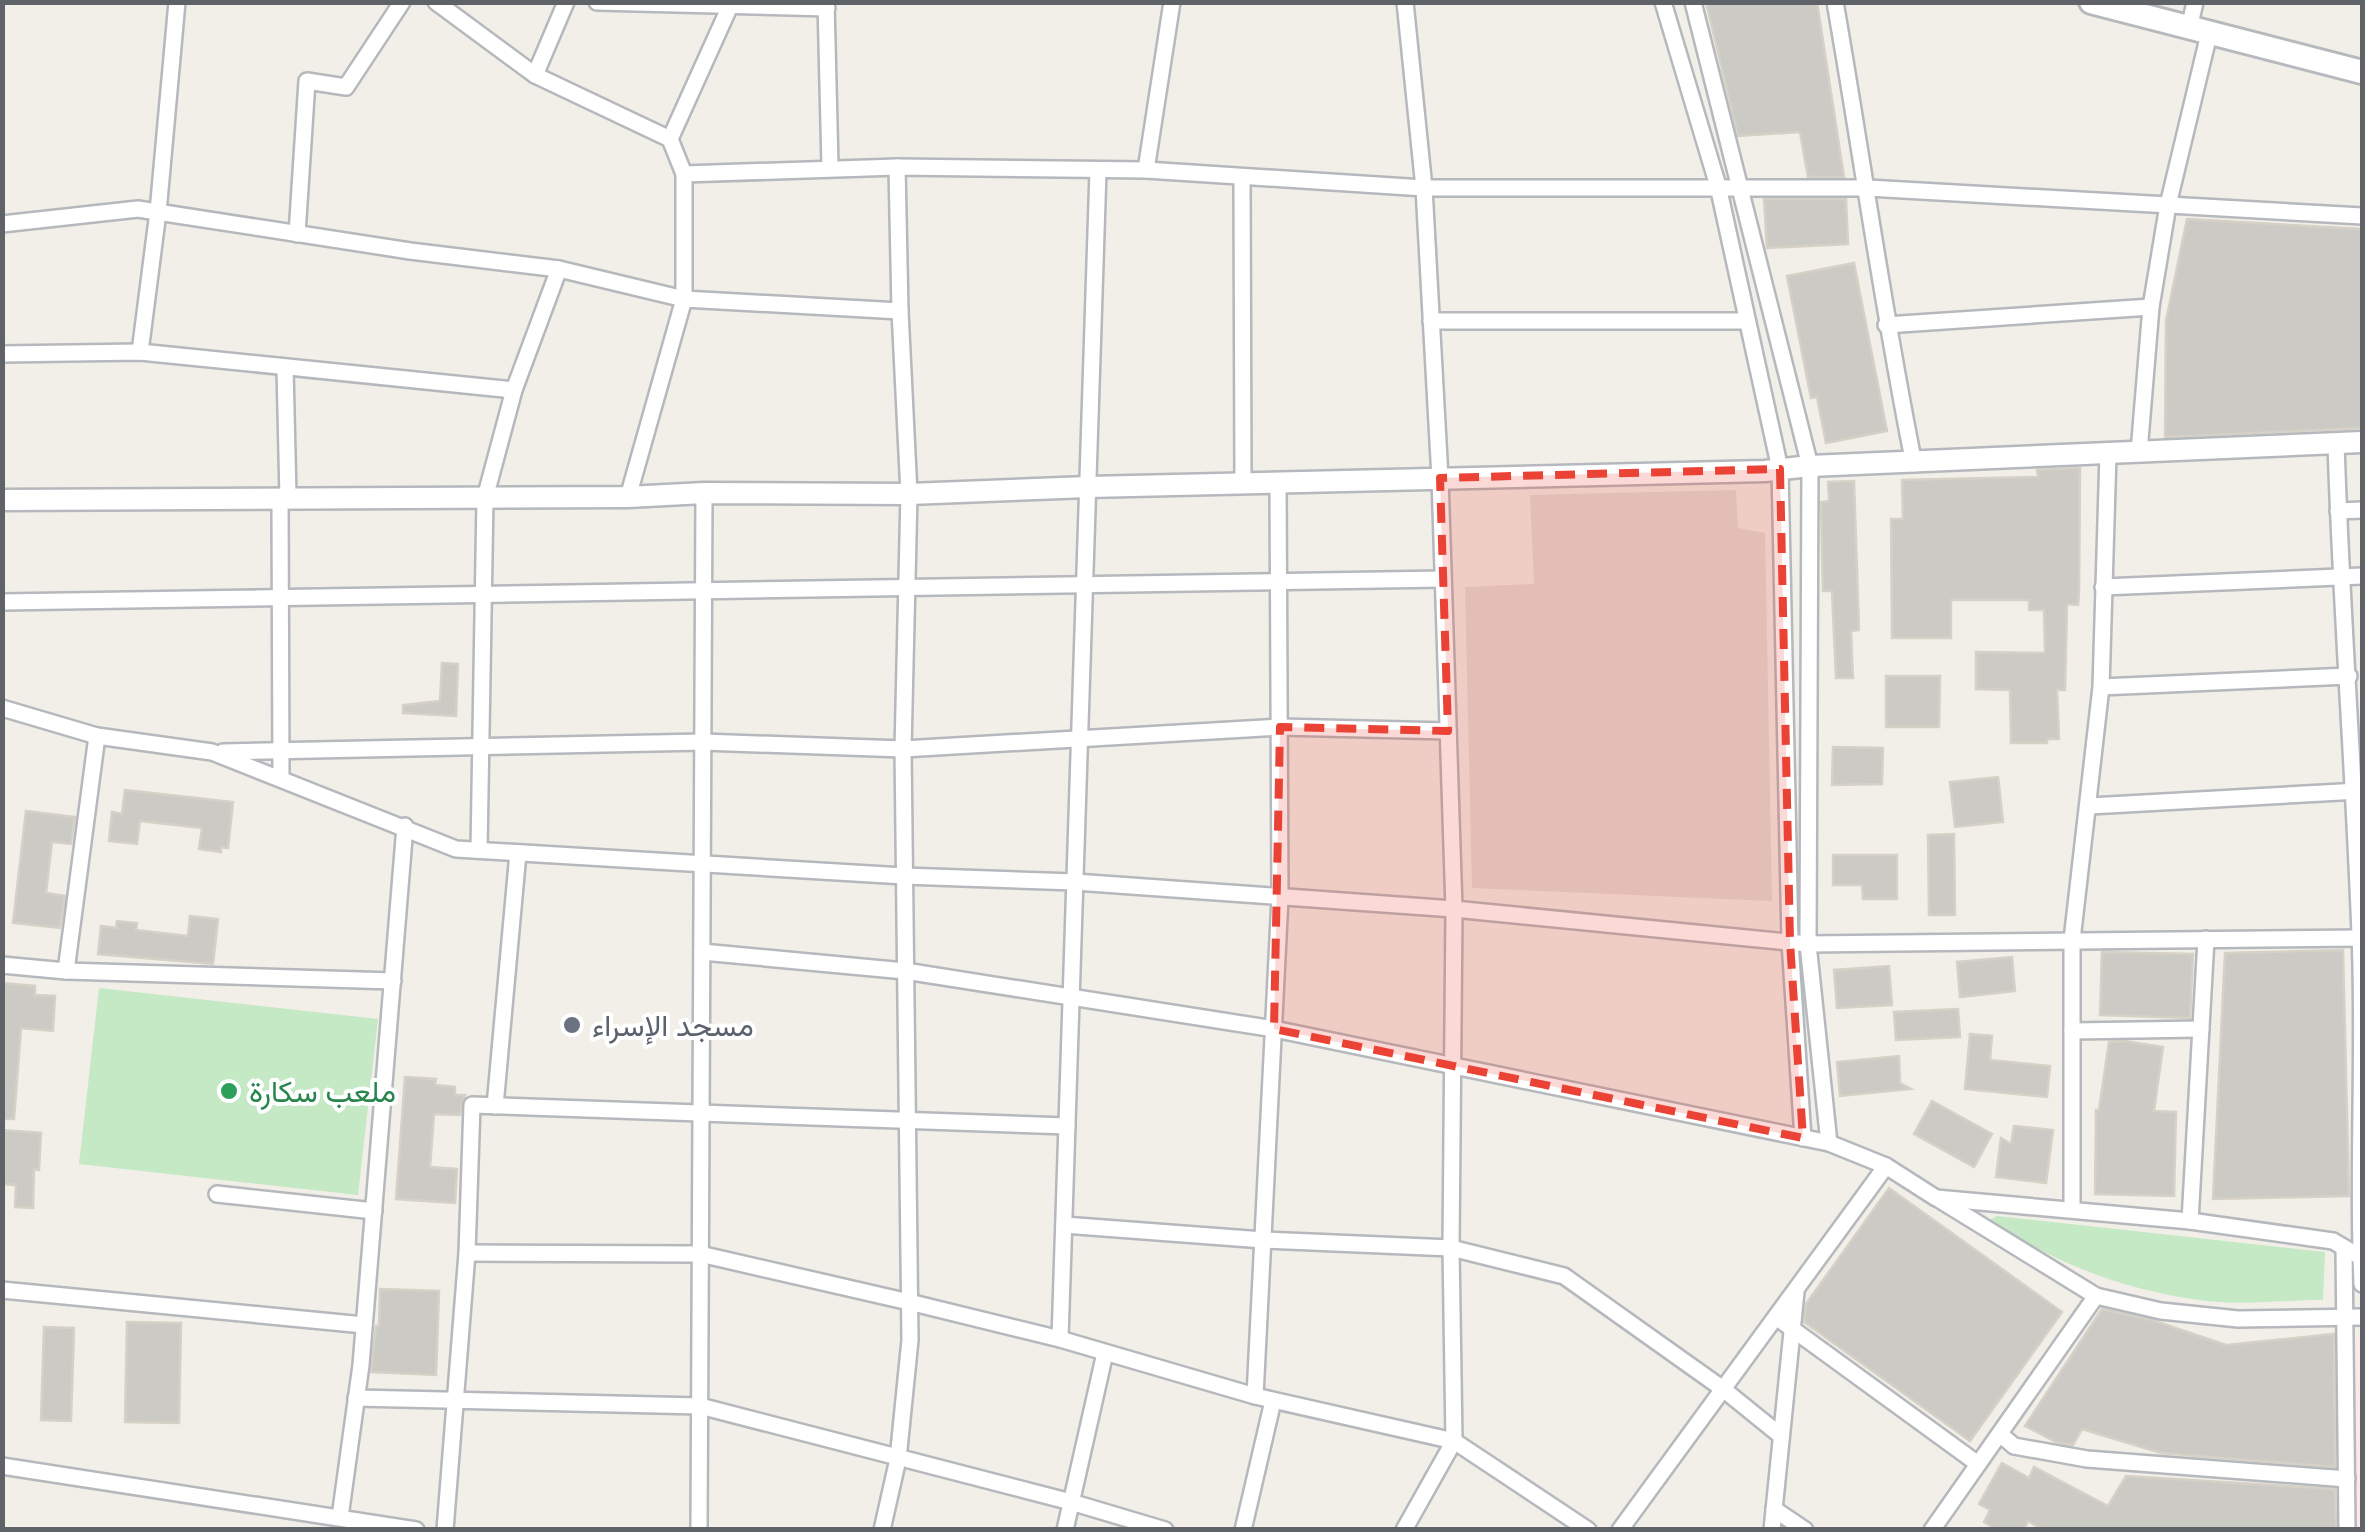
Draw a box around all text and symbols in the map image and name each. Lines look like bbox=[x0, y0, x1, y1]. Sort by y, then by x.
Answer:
place label: مسجد الإسراء bbox=[592, 1008, 754, 1045]
marker: مسجد الإسراء bbox=[561, 1014, 583, 1036]
place label: ملعب سكارة bbox=[249, 1074, 396, 1110]
marker: ملعب سكارة bbox=[218, 1080, 240, 1102]

